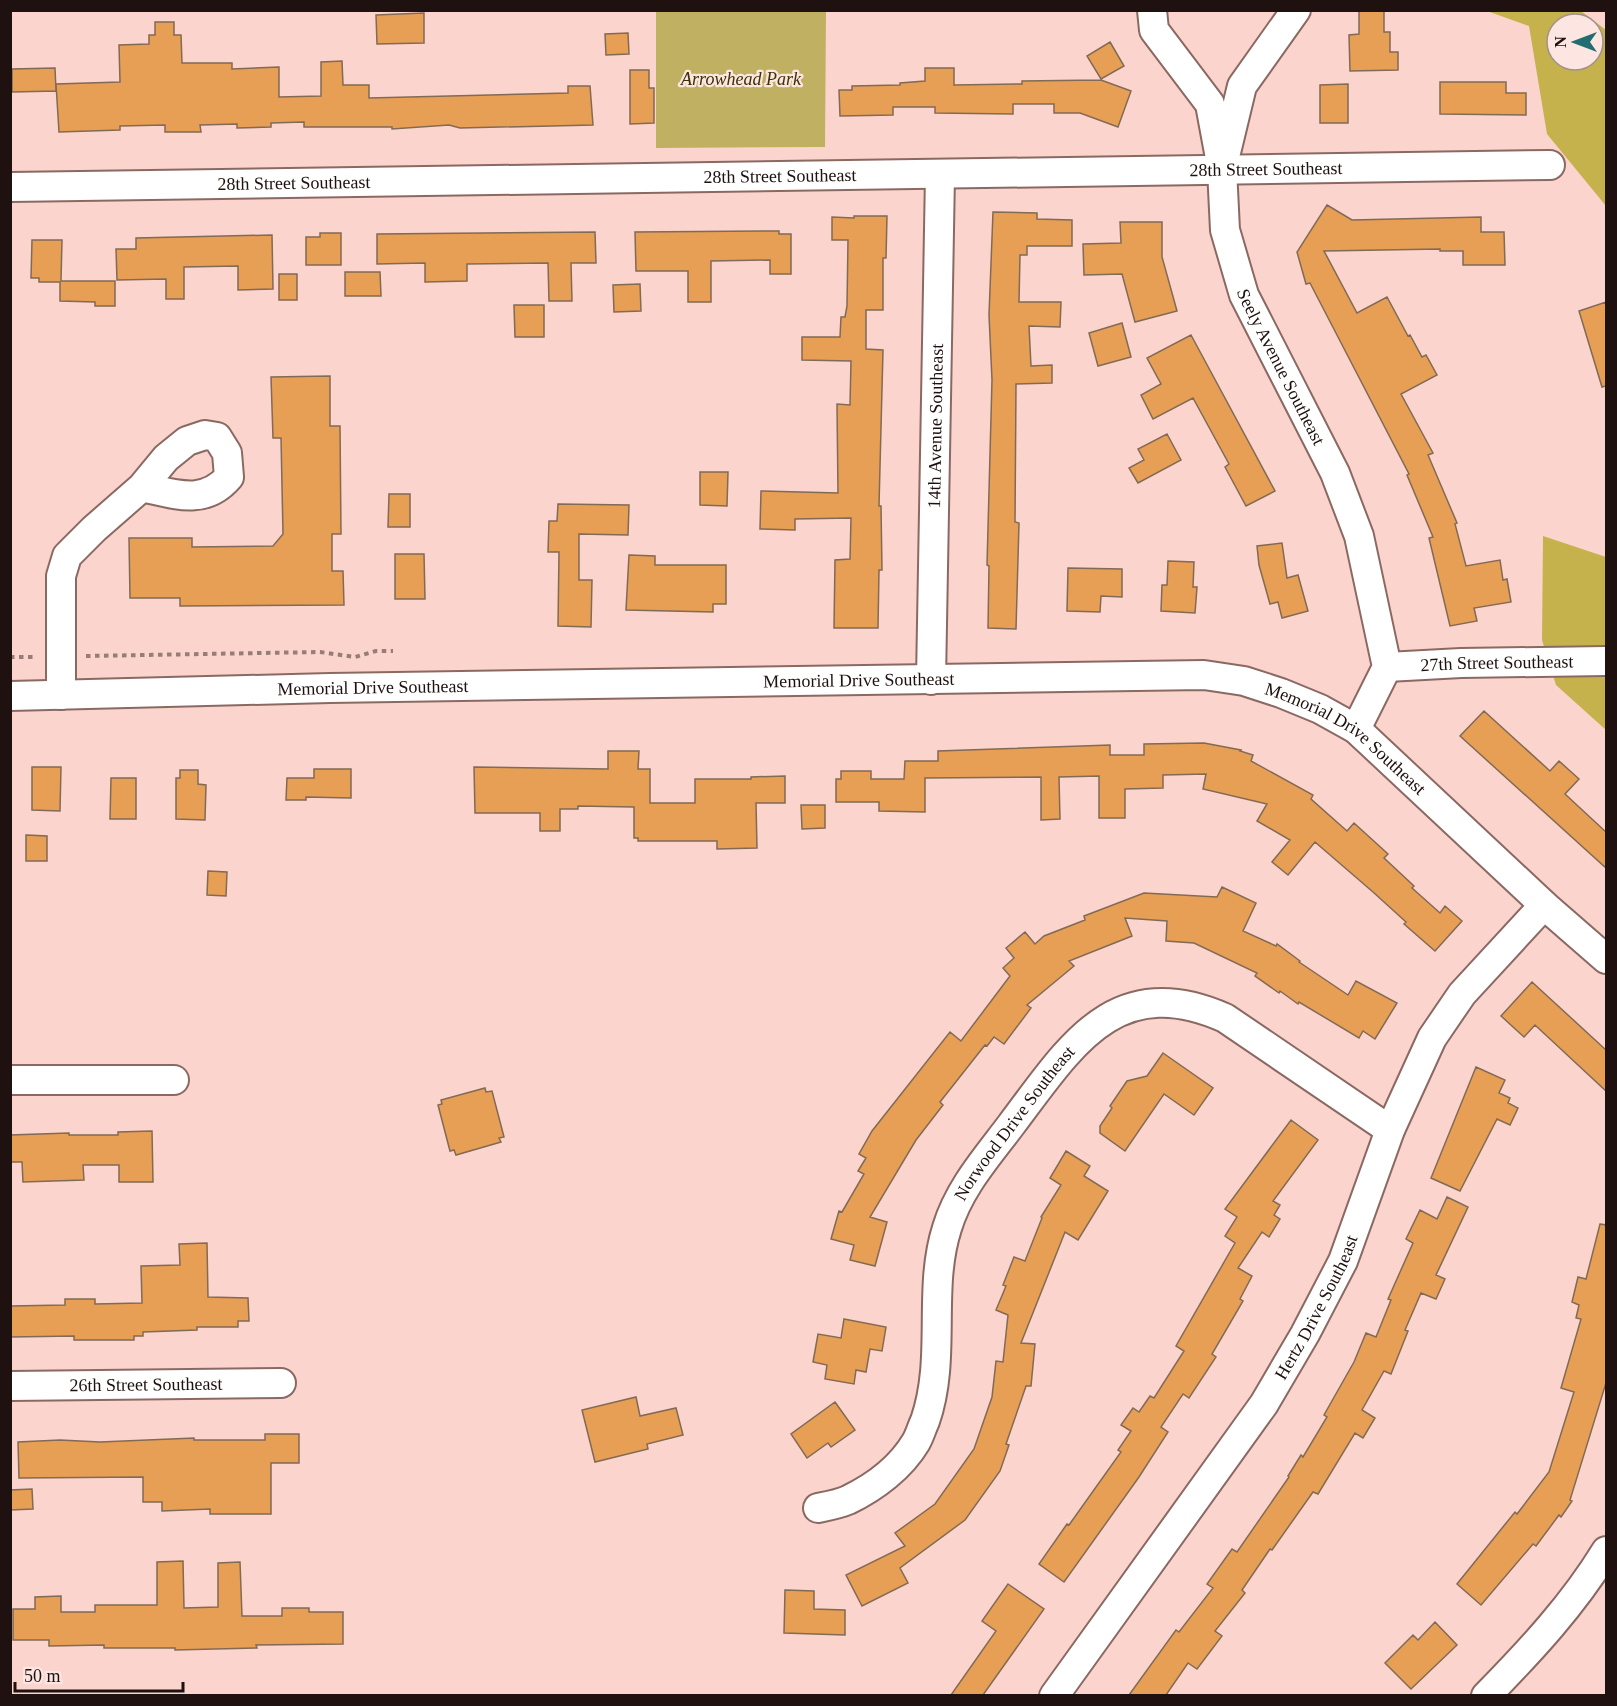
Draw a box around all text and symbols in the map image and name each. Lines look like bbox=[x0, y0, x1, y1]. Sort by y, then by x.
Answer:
north arrow bbox=[1545, 12, 1605, 72]
text: N bbox=[1552, 36, 1569, 48]
park label: Arrowhead Park bbox=[680, 69, 802, 89]
street label: 28th Street Southeast bbox=[1189, 158, 1343, 180]
street label: 28th Street Southeast bbox=[703, 165, 857, 187]
street label: 28th Street Southeast bbox=[217, 172, 371, 194]
street label: Seely Avenue Southeast bbox=[1233, 287, 1329, 448]
street label: 14th Avenue Southeast bbox=[924, 343, 947, 509]
street label: 27th Street Southeast bbox=[1420, 651, 1574, 675]
street label: Memorial Drive Southeast bbox=[763, 669, 955, 692]
street label: Memorial Drive Southeast bbox=[277, 676, 469, 699]
street label: Memorial Drive Southeast bbox=[1263, 679, 1430, 799]
street label: Norwood Drive Southeast bbox=[950, 1042, 1079, 1204]
street label: Hertz Drive Southeast bbox=[1271, 1232, 1362, 1383]
street label: 26th Street Southeast bbox=[69, 1374, 223, 1395]
scale bar bbox=[15, 1655, 183, 1693]
text: 50 m bbox=[24, 1666, 61, 1686]

